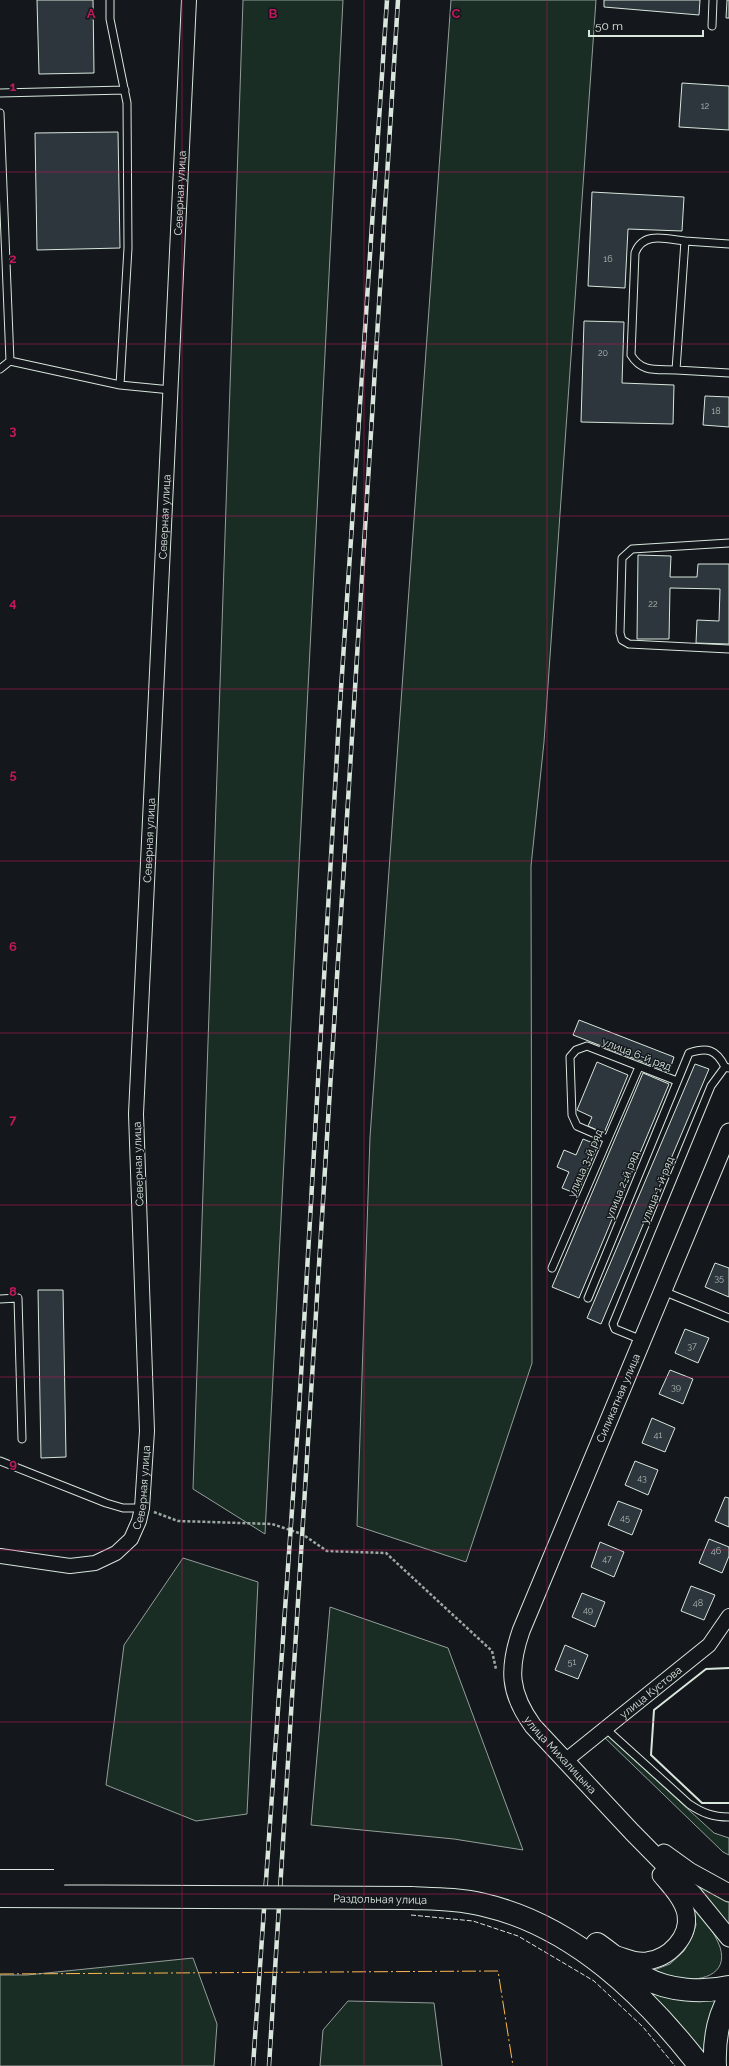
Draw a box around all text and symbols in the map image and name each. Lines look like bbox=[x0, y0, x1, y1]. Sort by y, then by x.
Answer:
text: A bbox=[87, 6, 96, 21]
text: B bbox=[269, 6, 278, 21]
text: C bbox=[452, 6, 461, 21]
scale bar bbox=[589, 12, 703, 38]
text: 50 m bbox=[595, 19, 623, 33]
text: 1 bbox=[10, 79, 17, 94]
house number: 12 bbox=[701, 101, 710, 111]
street label: Северная улица bbox=[172, 150, 189, 236]
text: 2 bbox=[9, 251, 17, 266]
house number: 16 bbox=[603, 254, 613, 264]
house number: 20 bbox=[598, 348, 609, 358]
house number: 18 bbox=[711, 406, 721, 416]
text: 3 bbox=[9, 423, 17, 438]
street label: Северная улица bbox=[156, 474, 173, 560]
text: 4 bbox=[9, 595, 17, 610]
house number: 22 bbox=[648, 599, 658, 609]
text: 5 bbox=[9, 767, 17, 782]
street label: Северная улица bbox=[141, 798, 158, 883]
text: 6 bbox=[9, 939, 17, 954]
street label: улица 6-й ряд bbox=[600, 1035, 674, 1074]
text: 7 bbox=[9, 1112, 17, 1127]
street label: Северная улица bbox=[131, 1121, 146, 1207]
street label: улица 3-й ряд bbox=[565, 1127, 606, 1199]
street label: улица 2-й ряд bbox=[603, 1149, 642, 1221]
street label: улица 1-й ряд bbox=[638, 1154, 677, 1226]
house number: 35 bbox=[714, 1273, 724, 1283]
text: 8 bbox=[9, 1284, 17, 1299]
house number: 37 bbox=[687, 1341, 697, 1351]
street label: Силикатная улица bbox=[594, 1352, 643, 1445]
house number: 39 bbox=[671, 1382, 681, 1392]
house number: 41 bbox=[654, 1430, 663, 1440]
street label: Северная улица bbox=[130, 1445, 153, 1532]
text: 9 bbox=[9, 1456, 17, 1471]
house number: 43 bbox=[637, 1473, 647, 1483]
house number: 45 bbox=[620, 1513, 630, 1523]
house number: 46 bbox=[711, 1546, 722, 1556]
house number: 47 bbox=[602, 1554, 612, 1564]
house number: 48 bbox=[693, 1598, 703, 1608]
house number: 49 bbox=[583, 1605, 593, 1615]
house number: 51 bbox=[568, 1657, 577, 1667]
street label: улица Кустова bbox=[617, 1663, 685, 1721]
street label: улица Михалицына bbox=[521, 1714, 599, 1797]
street label: Раздольная улица bbox=[333, 1892, 427, 1907]

